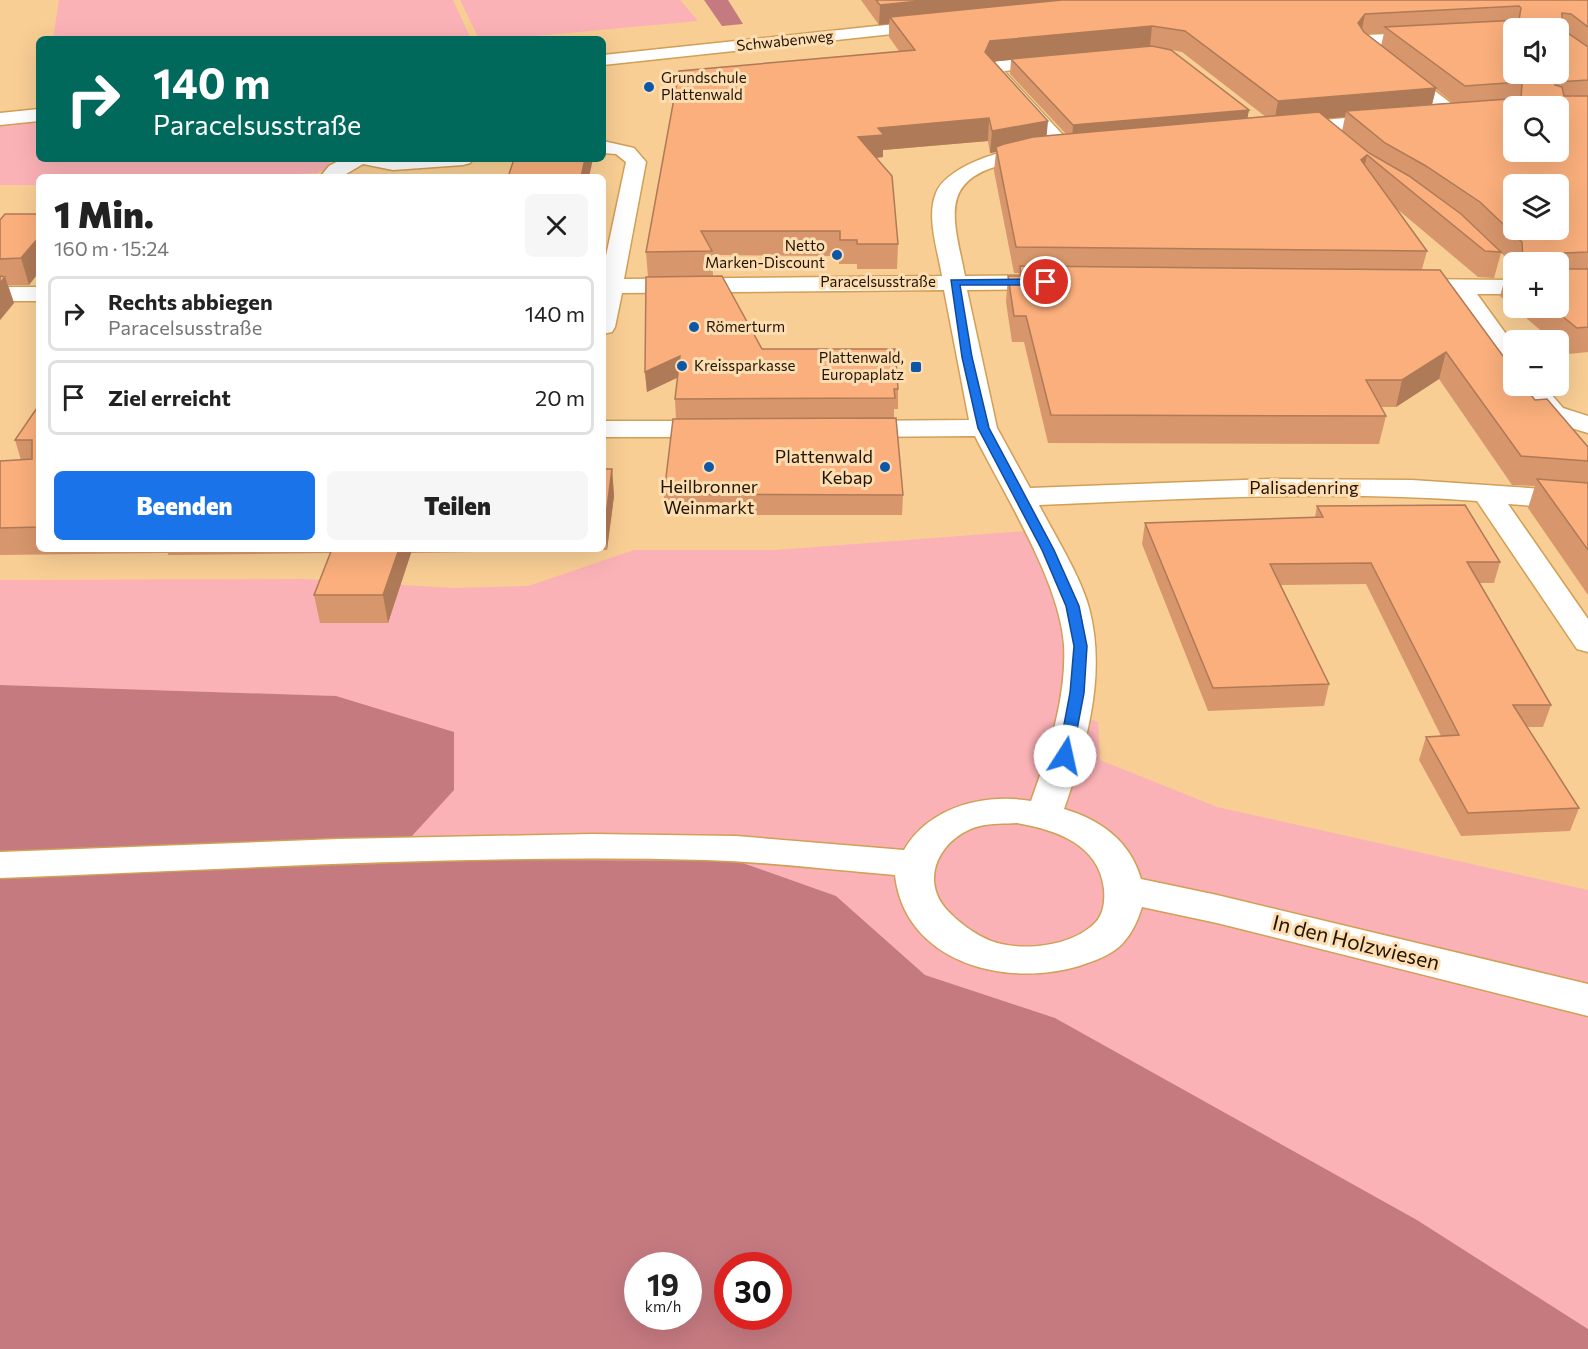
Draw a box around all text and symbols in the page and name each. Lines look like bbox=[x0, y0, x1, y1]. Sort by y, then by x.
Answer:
map controls bbox=[1503, 18, 1569, 396]
button: sound bbox=[1503, 18, 1569, 84]
street label: Schwabenweg bbox=[736, 26, 834, 54]
text: 140 m bbox=[153, 56, 270, 108]
icon: right bbox=[54, 60, 132, 138]
place label: Grundschule Plattenwald bbox=[661, 68, 747, 103]
marker: Grundschule Plattenwald bbox=[642, 80, 656, 94]
button: search bbox=[1503, 96, 1569, 162]
text: Paracelsusstraße bbox=[153, 108, 361, 141]
button: layers bbox=[1503, 174, 1569, 240]
text: 1 Min. bbox=[54, 191, 154, 235]
button: close bbox=[525, 194, 588, 257]
text: 160 m · 15:24 bbox=[54, 236, 169, 260]
place label: Netto Marken-Discount bbox=[705, 236, 825, 271]
marker: Netto Marken-Discount bbox=[830, 248, 844, 262]
button: + bbox=[1503, 252, 1569, 318]
pin bbox=[1020, 256, 1071, 307]
icon: arrive bbox=[1029, 265, 1062, 298]
street label: Paracelsusstraße bbox=[820, 272, 936, 290]
text: Rechts abbiegen bbox=[108, 288, 273, 315]
icon: right bbox=[57, 297, 90, 330]
text: 140 m bbox=[525, 300, 585, 327]
text: Paracelsusstraße bbox=[108, 315, 262, 339]
place label: Römerturm bbox=[706, 317, 785, 335]
marker: Römerturm bbox=[687, 320, 701, 334]
button: − bbox=[1503, 330, 1569, 396]
place label: Plattenwald, Europaplatz bbox=[819, 348, 904, 383]
place label: Kreissparkasse bbox=[694, 356, 796, 374]
marker: Kreissparkasse bbox=[675, 359, 689, 373]
marker: Plattenwald, Europaplatz bbox=[909, 360, 923, 374]
icon: arrive bbox=[57, 381, 90, 414]
text: Ziel erreicht bbox=[108, 384, 231, 411]
text: 20 m bbox=[535, 384, 585, 411]
place label: Plattenwald Kebap bbox=[775, 445, 873, 488]
marker: Heilbronner Weinmarkt bbox=[702, 460, 716, 474]
marker: Plattenwald Kebap bbox=[878, 460, 892, 474]
button: Beenden bbox=[54, 471, 315, 540]
button: Teilen bbox=[327, 471, 588, 540]
place label: Heilbronner Weinmarkt bbox=[660, 475, 758, 518]
street label: Palisadenring bbox=[1249, 476, 1359, 498]
position arrow bbox=[1033, 724, 1097, 788]
street label: In den Holzwiesen bbox=[1270, 909, 1442, 974]
speed limit sign: 30 bbox=[714, 1252, 792, 1330]
text: 19 bbox=[647, 1265, 679, 1302]
text: km/h bbox=[645, 1297, 681, 1315]

